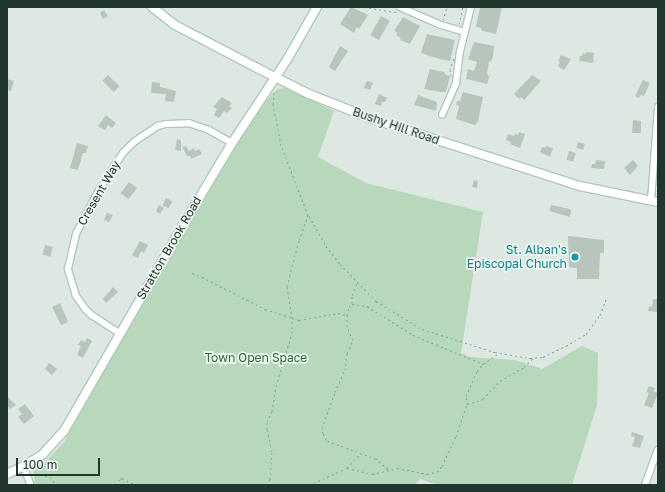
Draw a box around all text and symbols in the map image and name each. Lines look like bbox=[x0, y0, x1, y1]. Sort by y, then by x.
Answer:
street label: Bushy Hill Road bbox=[351, 104, 441, 148]
street label: Cresent Way bbox=[75, 158, 123, 228]
street label: Stratton Brook Road bbox=[134, 194, 204, 302]
place label: St. Alban's Episcopal Church bbox=[467, 243, 567, 271]
marker: St. Alban's Episcopal Church bbox=[570, 252, 580, 262]
park label: Town Open Space bbox=[205, 351, 307, 365]
scale bar bbox=[18, 450, 102, 476]
text: 100 m bbox=[23, 457, 57, 472]

